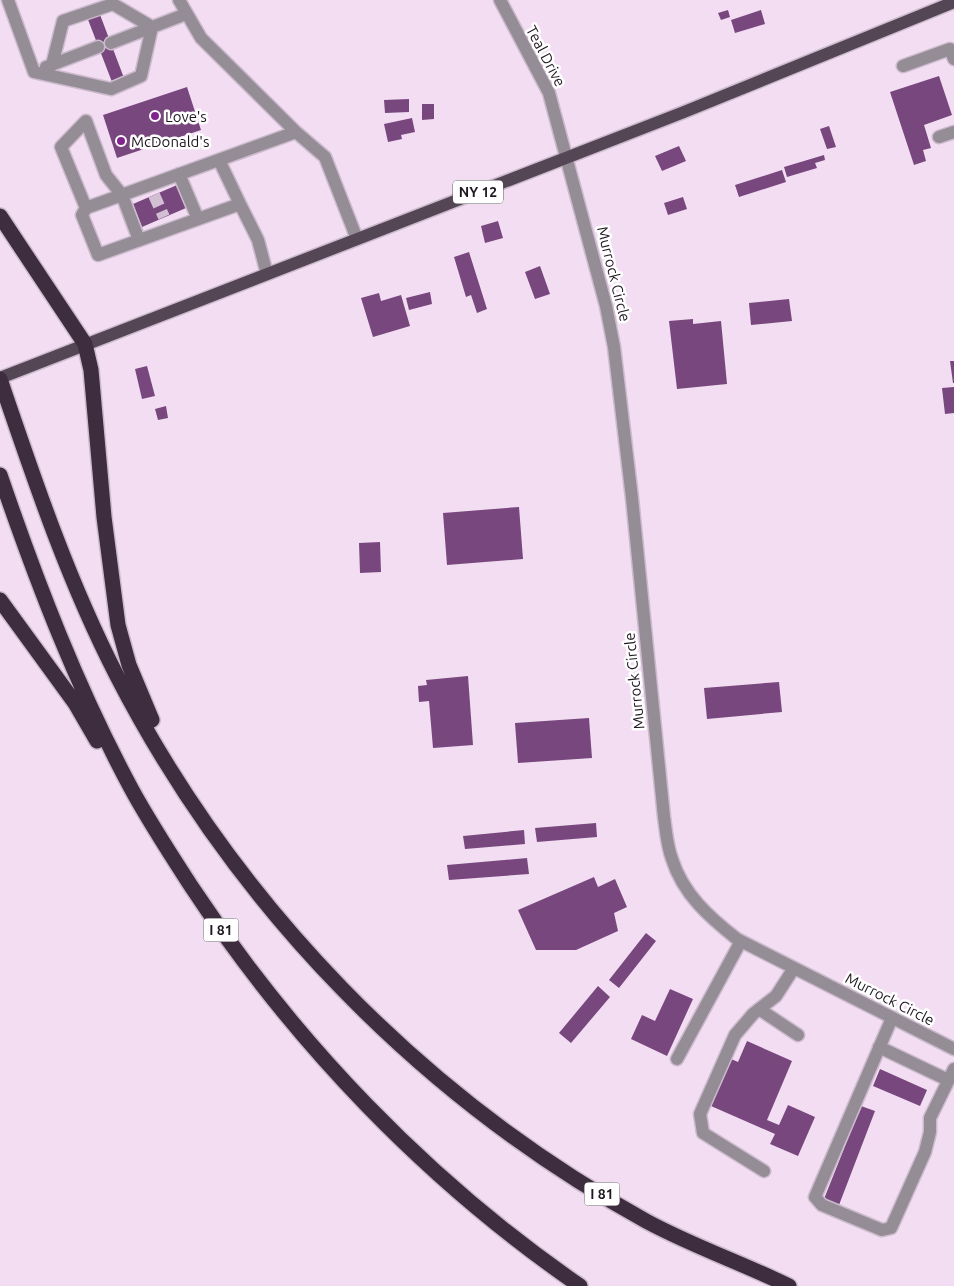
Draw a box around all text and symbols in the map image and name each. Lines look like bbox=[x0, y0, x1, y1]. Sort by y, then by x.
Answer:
street label: Teal Drive bbox=[523, 23, 569, 89]
place label: Love's bbox=[165, 108, 207, 125]
marker: Love's bbox=[149, 110, 161, 122]
place label: McDonald's bbox=[131, 133, 209, 150]
marker: McDonald's bbox=[115, 135, 127, 147]
road number: NY 12 bbox=[453, 180, 503, 203]
street label: Murrock Circle bbox=[594, 225, 634, 323]
street label: Murrock Circle bbox=[620, 632, 648, 730]
road number: I 81 bbox=[204, 918, 238, 942]
street label: Murrock Circle bbox=[843, 969, 937, 1029]
road number: I 81 bbox=[584, 1182, 620, 1206]

